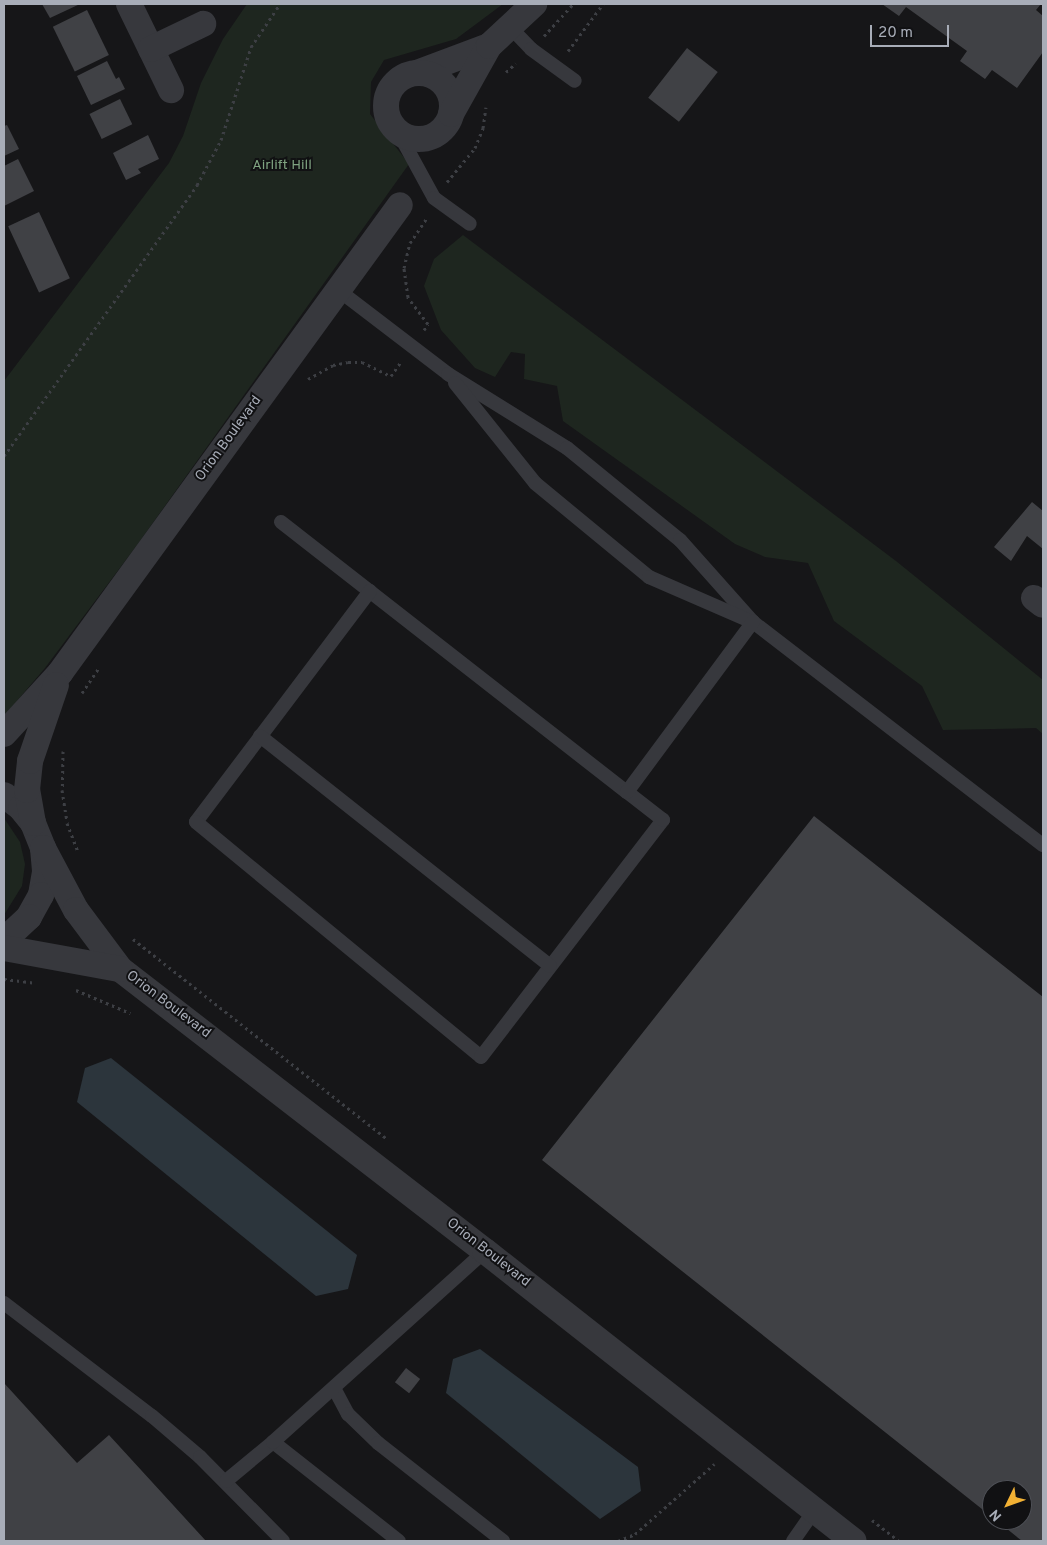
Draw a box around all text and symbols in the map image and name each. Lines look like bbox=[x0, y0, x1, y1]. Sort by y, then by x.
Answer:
scale bar bbox=[872, 15, 951, 47]
text: 20 m bbox=[878, 24, 913, 43]
park label: Airlift Hill bbox=[252, 158, 312, 174]
street label: Orion Boulevard bbox=[192, 393, 266, 485]
street label: Orion Boulevard bbox=[122, 968, 214, 1042]
street label: Orion Boulevard bbox=[443, 1215, 533, 1291]
north arrow bbox=[982, 1480, 1032, 1530]
text: N bbox=[987, 1505, 1006, 1524]

